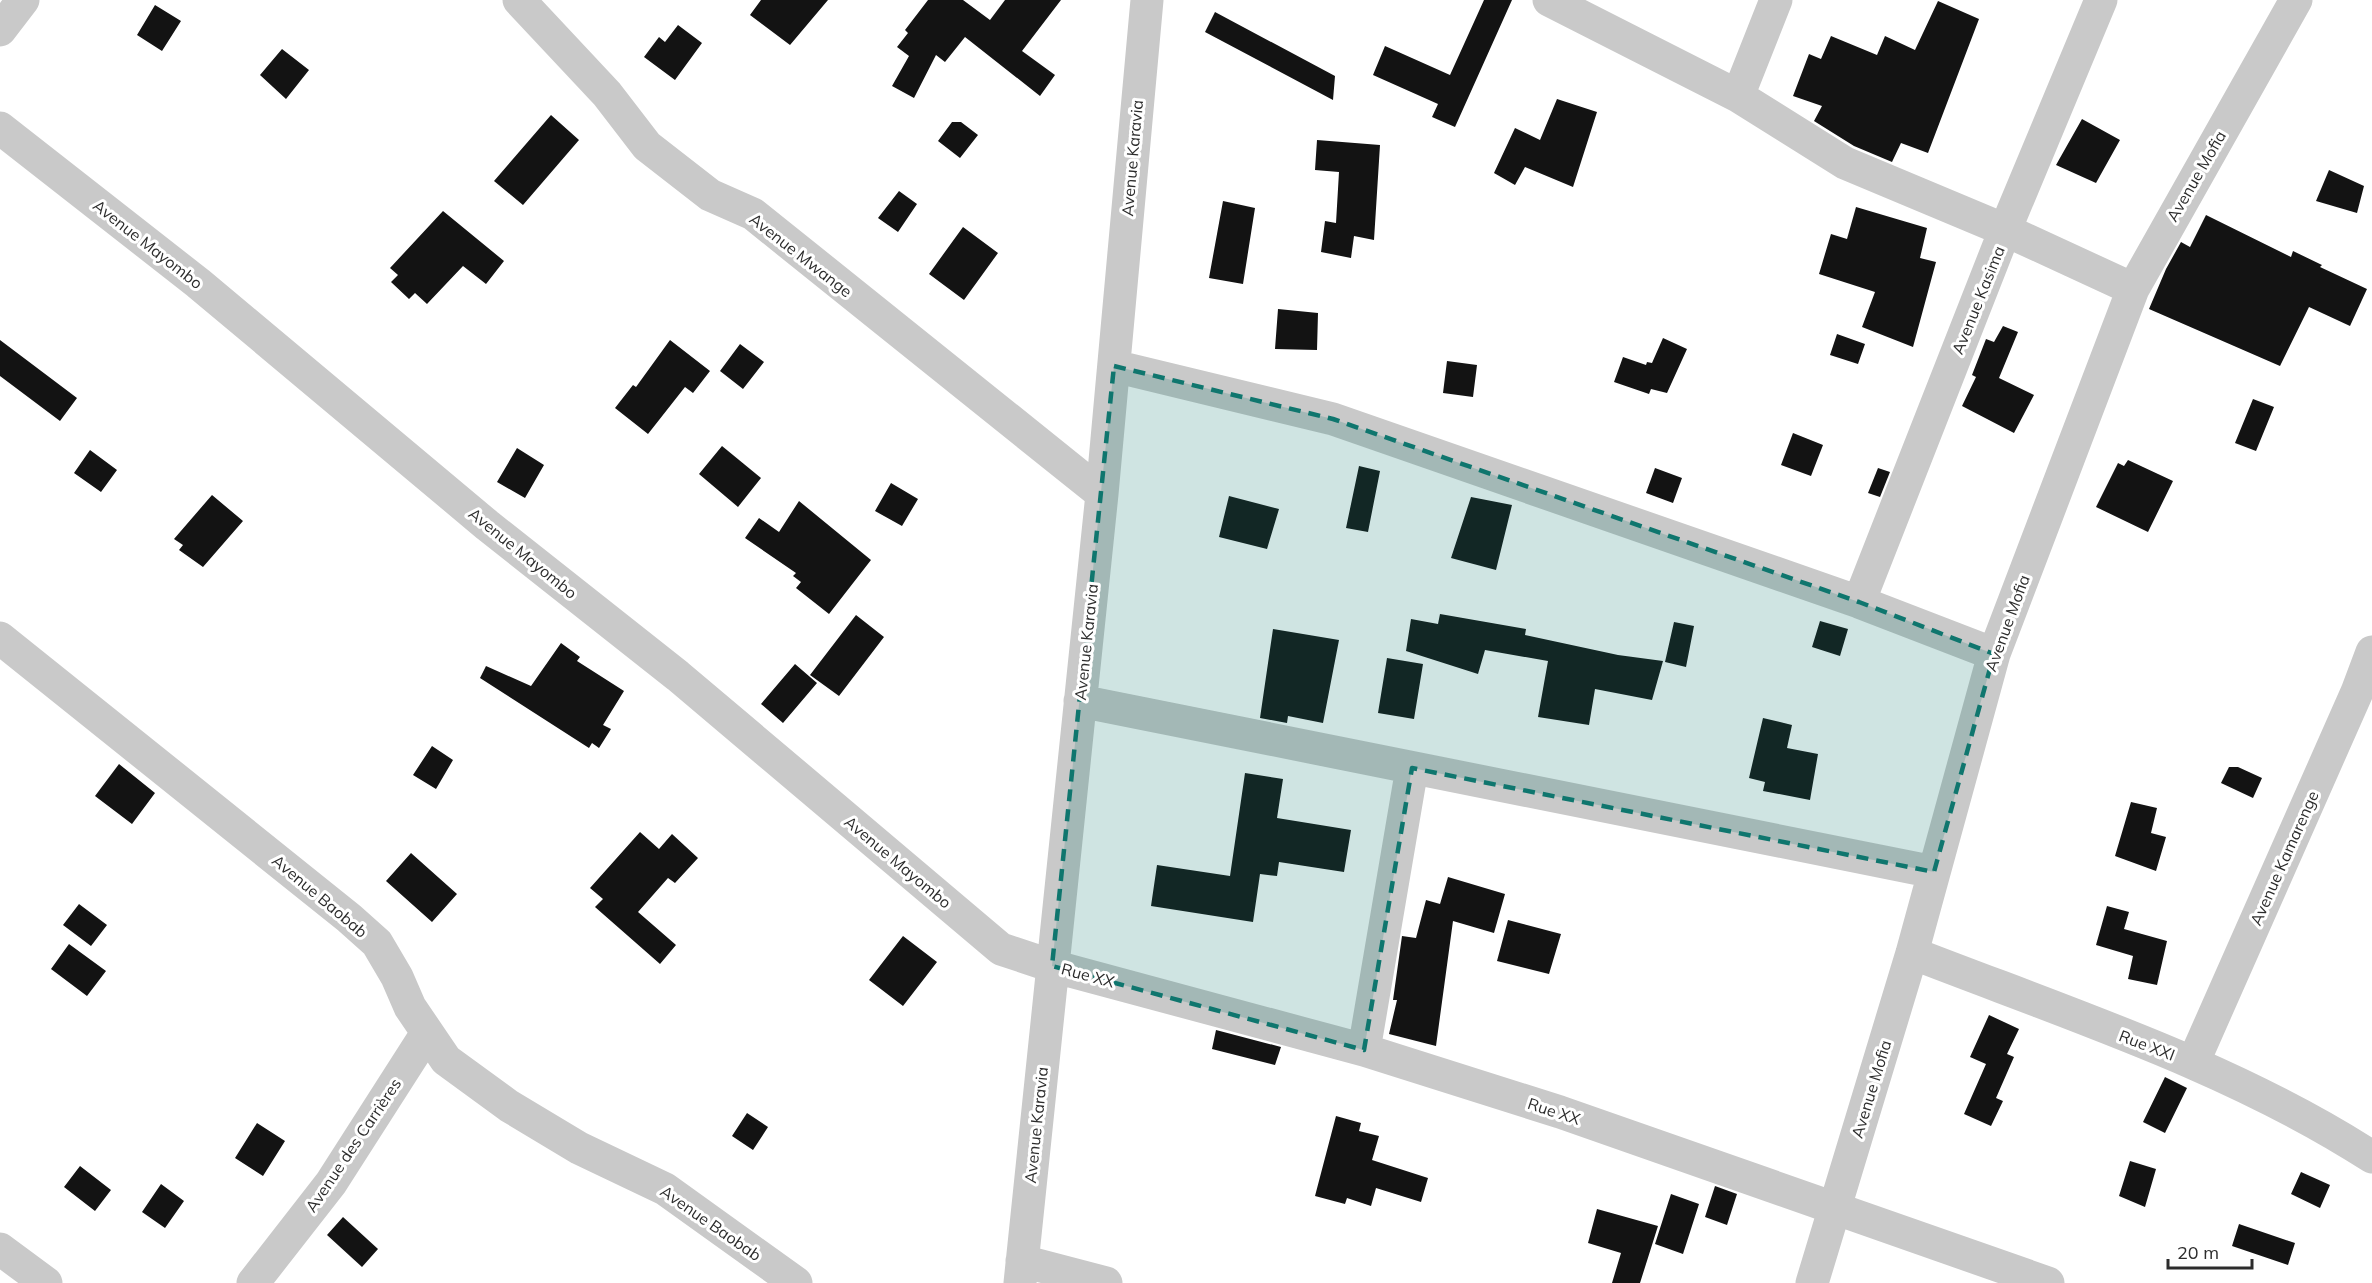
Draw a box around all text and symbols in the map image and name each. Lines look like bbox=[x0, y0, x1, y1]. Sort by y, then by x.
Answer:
street label: Avenue Karavia bbox=[1117, 99, 1147, 217]
street label: Avenue Mofia bbox=[2162, 127, 2230, 225]
street label: Avenue Mayombo bbox=[89, 195, 207, 293]
street label: Avenue Mwange bbox=[746, 209, 856, 301]
street label: Avenue Kasima bbox=[1947, 243, 2009, 357]
street label: Avenue Mayombo bbox=[465, 503, 581, 603]
street label: Avenue Mofia bbox=[1980, 572, 2034, 674]
street label: Avenue Karavia bbox=[1070, 583, 1102, 701]
street label: Avenue Kamarenge bbox=[2245, 787, 2323, 929]
street label: Avenue Mayombo bbox=[840, 811, 956, 913]
street label: Avenue Baobab bbox=[268, 850, 372, 942]
street label: Rue XX bbox=[1059, 958, 1117, 992]
street label: Rue XXI bbox=[2116, 1025, 2178, 1065]
street label: Avenue Mofia bbox=[1847, 1038, 1895, 1140]
street label: Avenue Karavia bbox=[1020, 1066, 1052, 1184]
street label: Avenue des Carrières bbox=[301, 1074, 405, 1216]
street label: Rue XX bbox=[1525, 1093, 1583, 1129]
street label: Avenue Baobab bbox=[657, 1181, 765, 1265]
scale bar bbox=[2168, 1232, 2252, 1270]
text: 20 m bbox=[2177, 1241, 2219, 1264]

